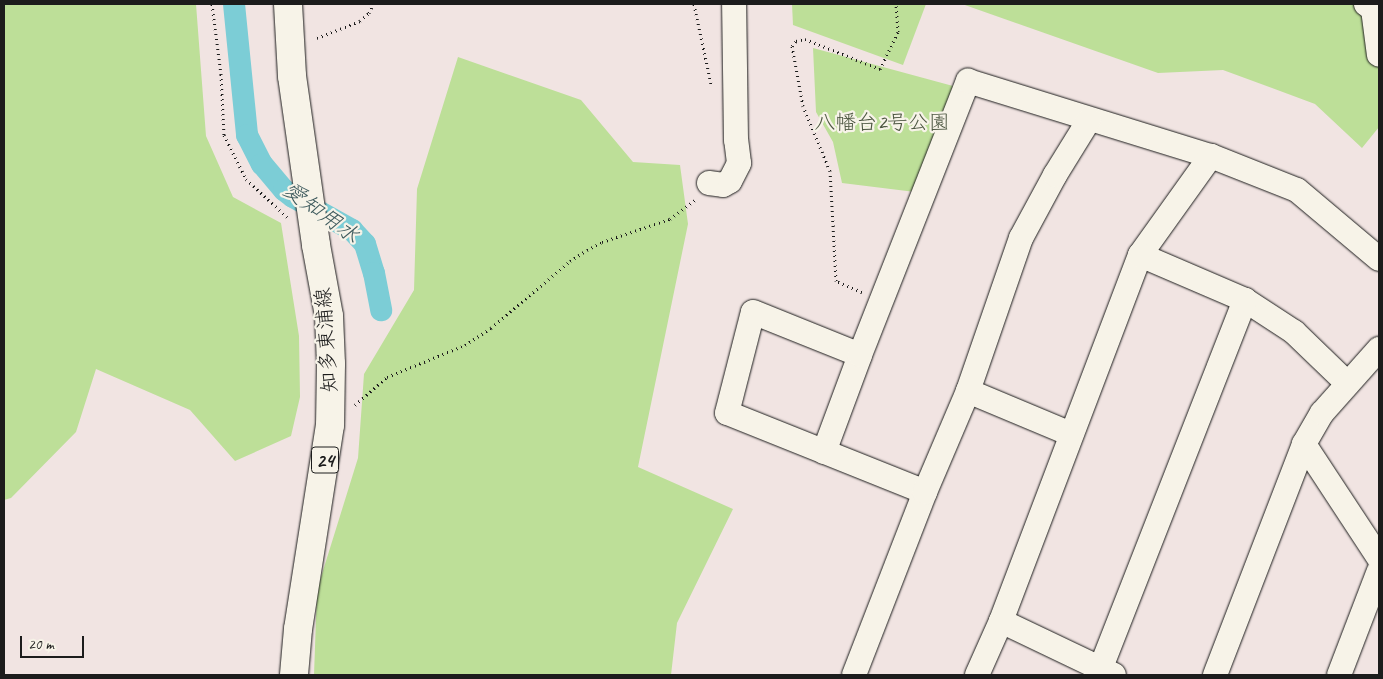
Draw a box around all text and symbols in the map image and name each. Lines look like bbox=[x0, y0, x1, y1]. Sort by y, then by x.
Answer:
park label: 八幡台2号公園 bbox=[814, 109, 950, 135]
water label: 愛知用水 bbox=[278, 176, 364, 250]
street label: 知多東浦線 bbox=[310, 287, 342, 393]
road number: 24 bbox=[310, 442, 340, 478]
scale bar bbox=[22, 626, 86, 658]
text: 20 m bbox=[28, 635, 54, 654]

